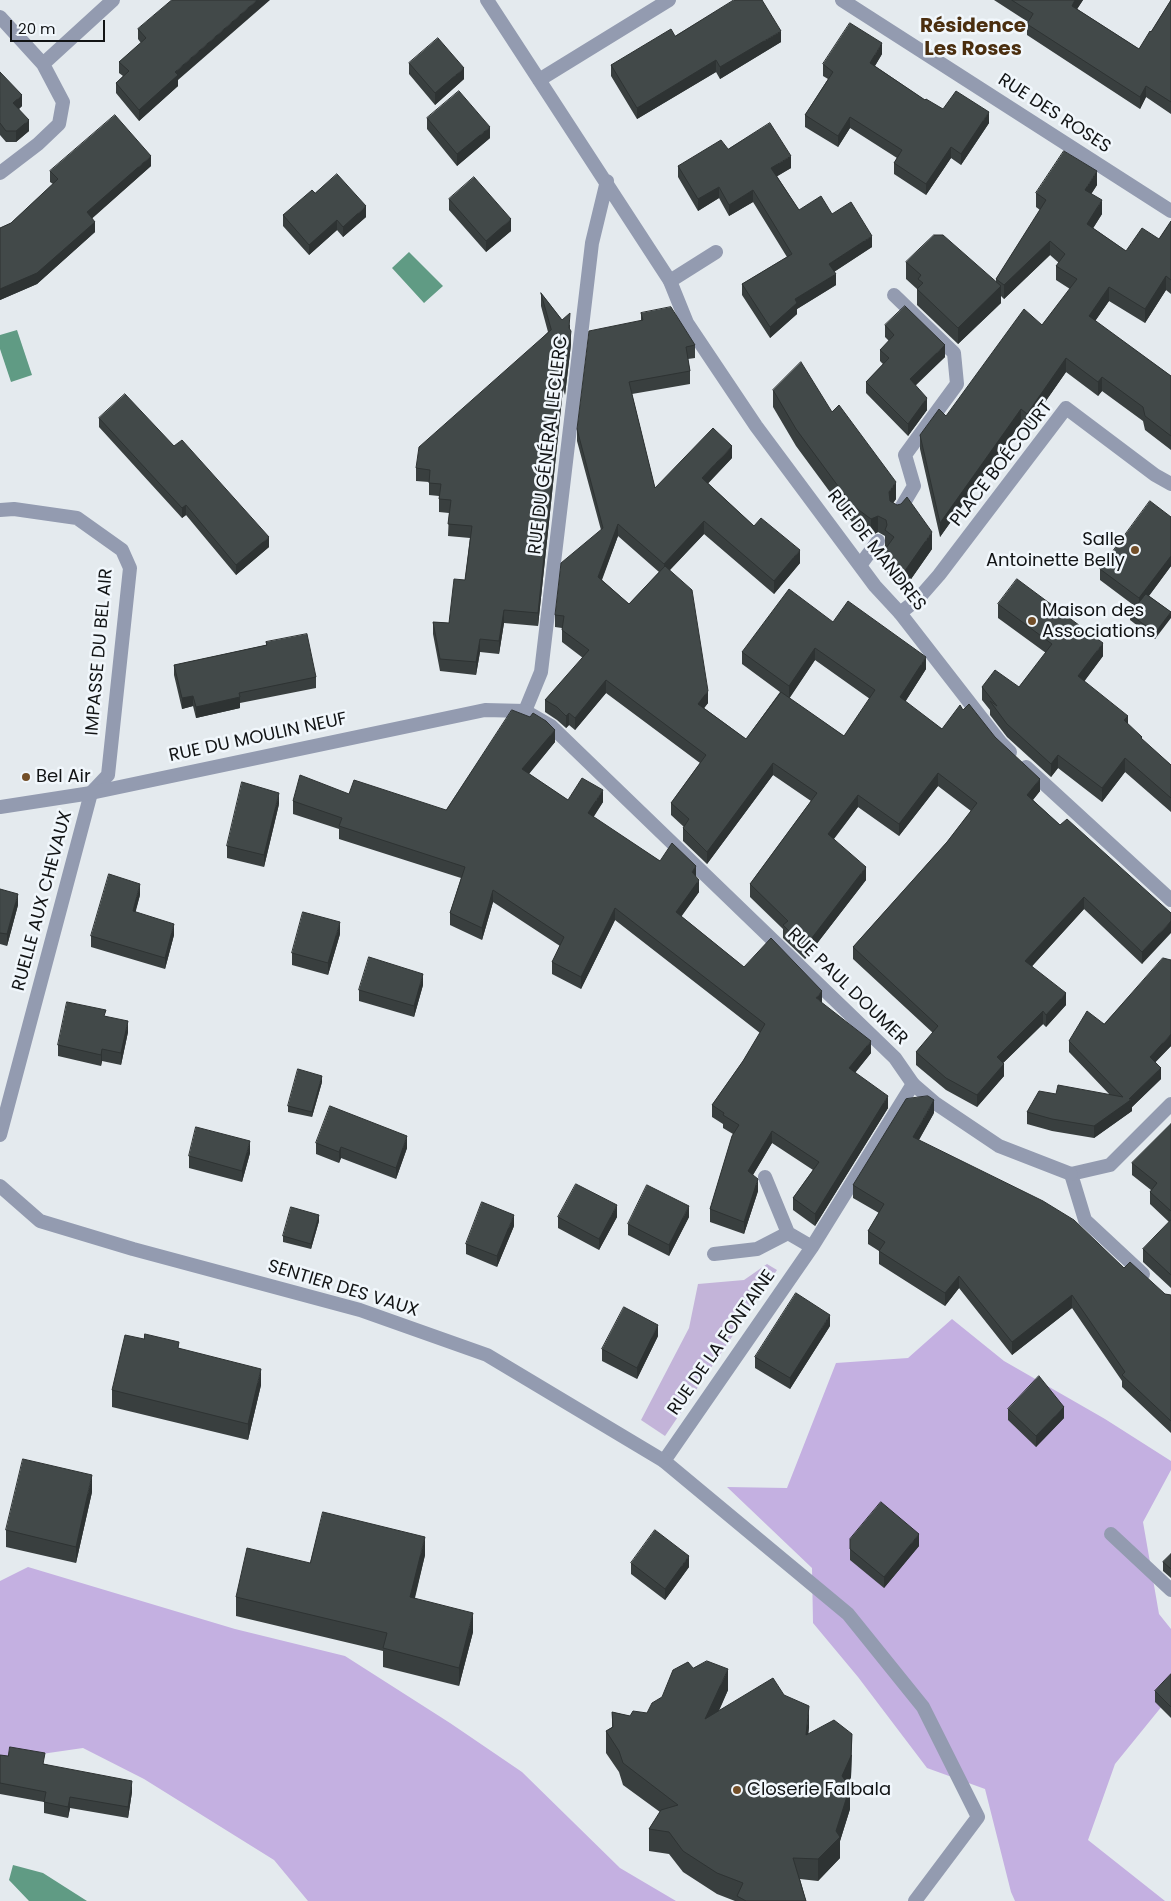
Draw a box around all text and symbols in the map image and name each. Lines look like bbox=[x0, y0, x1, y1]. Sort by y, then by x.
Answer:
scale bar bbox=[12, 10, 108, 42]
district label: Résidence Les Roses bbox=[920, 15, 1026, 62]
text: 20 m bbox=[18, 18, 56, 39]
street label: RUE DES ROSES bbox=[994, 70, 1114, 158]
street label: RUE DU GÉNÉRAL LECLERC bbox=[525, 334, 573, 556]
street label: PLACE BOÉCOURT bbox=[946, 397, 1058, 531]
street label: RUE DE MANDRES bbox=[822, 486, 930, 616]
place label: Salle Antoinette Belly bbox=[986, 529, 1125, 572]
marker: Salle Antoinette Belly bbox=[1129, 544, 1141, 556]
street label: IMPASSE DU BEL AIR bbox=[82, 568, 118, 736]
place label: Maison des Associations bbox=[1042, 600, 1155, 642]
marker: Maison des Associations bbox=[1026, 615, 1038, 627]
street label: RUE DU MOULIN NEUF bbox=[167, 709, 349, 767]
place label: Bel Air bbox=[36, 766, 91, 788]
marker: Bel Air bbox=[20, 771, 32, 783]
street label: RUELLE AUX CHEVAUX bbox=[9, 809, 77, 993]
street label: RUE PAUL DOUMER bbox=[782, 924, 912, 1050]
street label: SENTIER DES VAUX bbox=[265, 1256, 421, 1322]
street label: RUE DE LA FONTAINE bbox=[664, 1266, 780, 1420]
place label: Closerie Falbala bbox=[747, 1779, 891, 1801]
marker: Closerie Falbala bbox=[731, 1784, 743, 1796]

